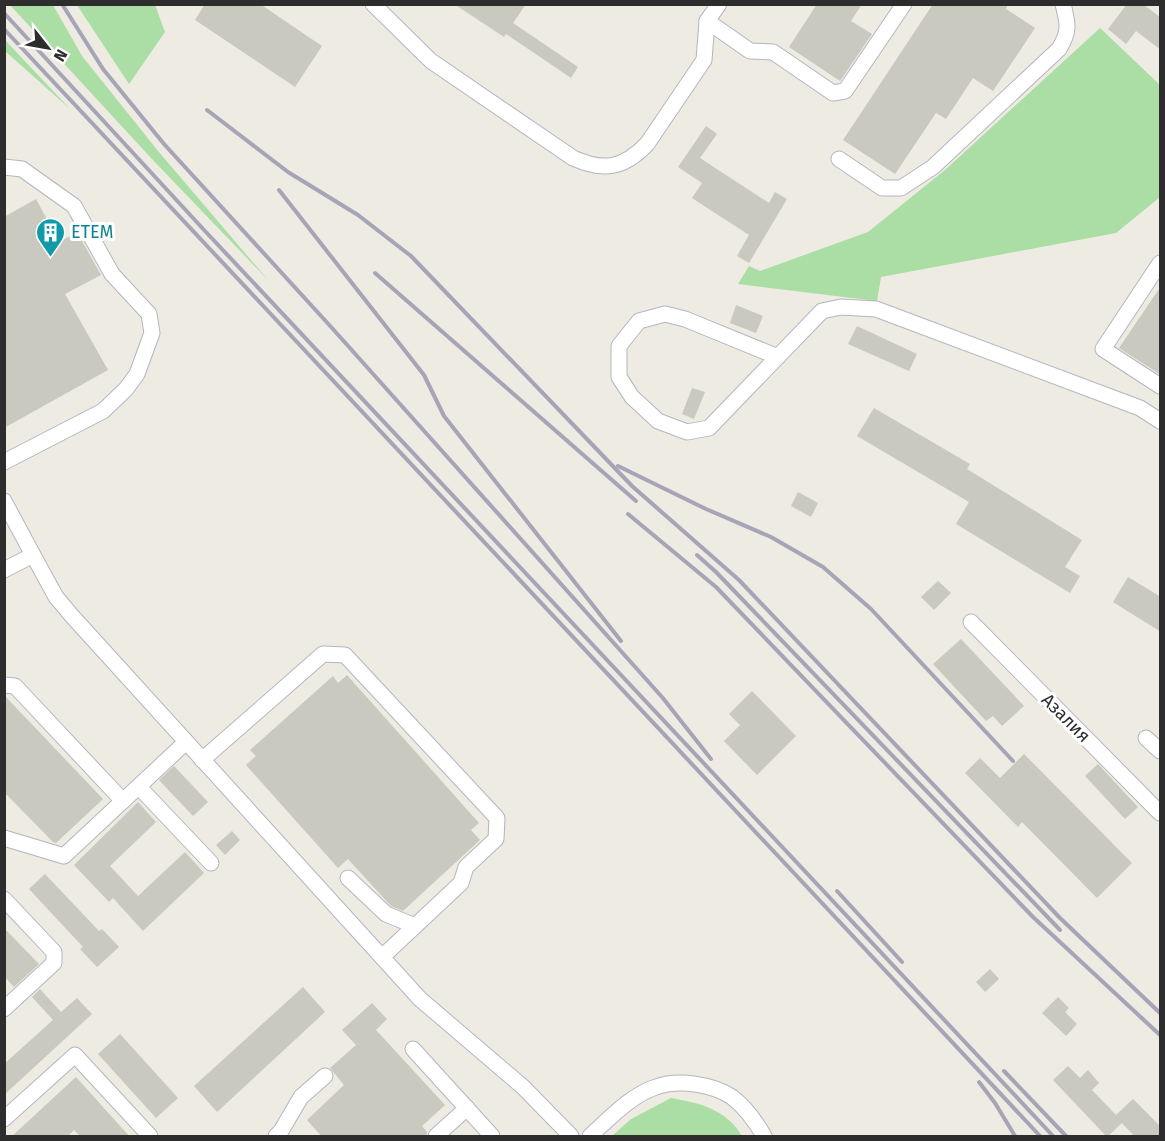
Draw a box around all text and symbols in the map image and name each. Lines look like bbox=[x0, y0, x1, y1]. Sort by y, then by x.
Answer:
north arrow bbox=[18, 18, 78, 78]
text: N bbox=[50, 46, 71, 65]
building icon: ЕТЕМ bbox=[34, 216, 66, 258]
place label: ЕТЕМ bbox=[71, 221, 114, 243]
street label: Азалия bbox=[1037, 689, 1095, 747]

